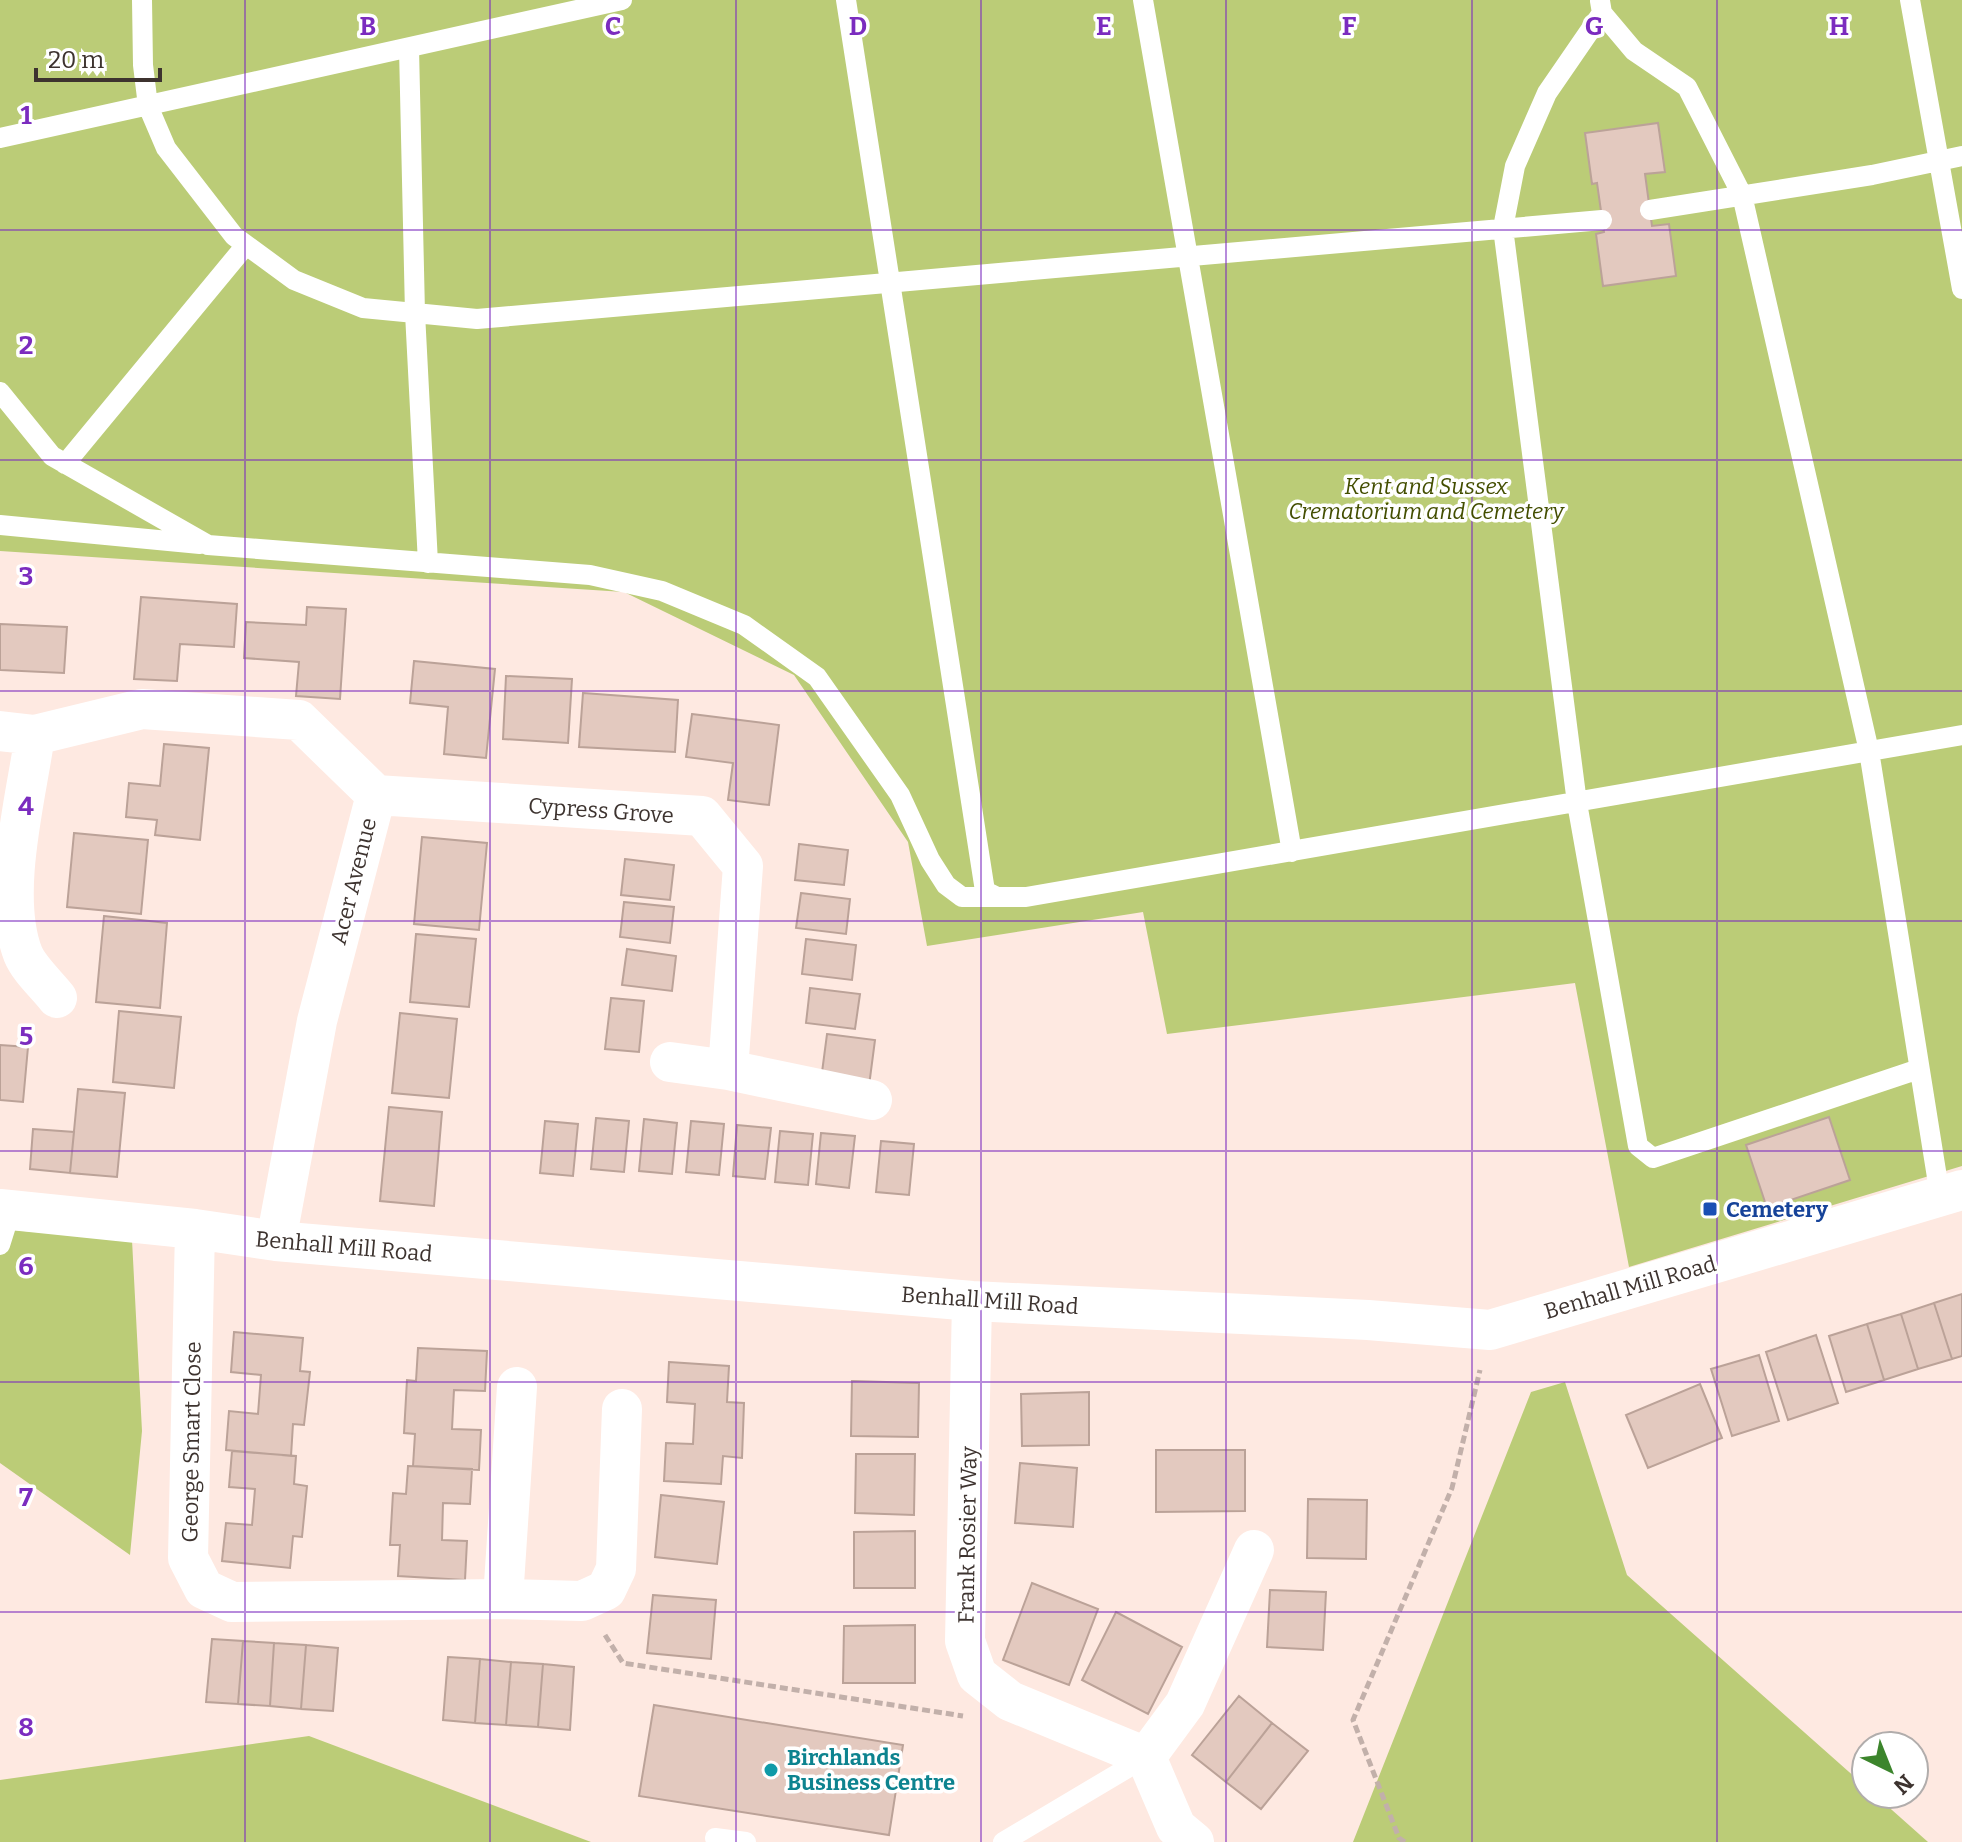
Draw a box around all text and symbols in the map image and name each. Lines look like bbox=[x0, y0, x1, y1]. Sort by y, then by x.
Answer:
text: B bbox=[360, 11, 376, 42]
text: C bbox=[605, 11, 621, 42]
text: D bbox=[849, 11, 867, 42]
text: E bbox=[1096, 11, 1112, 42]
text: F bbox=[1342, 11, 1357, 42]
text: G bbox=[1585, 11, 1604, 42]
text: H bbox=[1829, 11, 1849, 42]
scale bar bbox=[36, 32, 160, 82]
text: 20 m bbox=[48, 46, 104, 74]
text: 1 bbox=[20, 100, 32, 131]
text: 2 bbox=[19, 330, 33, 361]
park label: Kent and Sussex Crematorium and Cemetery bbox=[1288, 473, 1565, 525]
text: 3 bbox=[19, 561, 33, 592]
text: 4 bbox=[18, 791, 34, 822]
street label: Cypress Grove bbox=[527, 792, 675, 829]
street label: Acer Avenue bbox=[325, 815, 382, 947]
text: 5 bbox=[19, 1021, 33, 1052]
place label: Cemetery bbox=[1726, 1196, 1829, 1223]
marker: Cemetery bbox=[1701, 1200, 1719, 1218]
street label: Benhall Mill Road bbox=[254, 1225, 434, 1268]
street label: Benhall Mill Road bbox=[1541, 1250, 1719, 1325]
text: 6 bbox=[18, 1251, 34, 1282]
street label: Benhall Mill Road bbox=[900, 1281, 1080, 1320]
street label: George Smart Close bbox=[176, 1341, 207, 1543]
street label: Frank Rosier Way bbox=[952, 1446, 983, 1624]
text: 7 bbox=[19, 1482, 33, 1513]
text: 8 bbox=[18, 1712, 34, 1743]
north arrow bbox=[1850, 1730, 1930, 1810]
place label: Birchlands Business Centre bbox=[787, 1744, 955, 1796]
marker: Birchlands Business Centre bbox=[762, 1761, 780, 1779]
text: N bbox=[1888, 1769, 1919, 1800]

